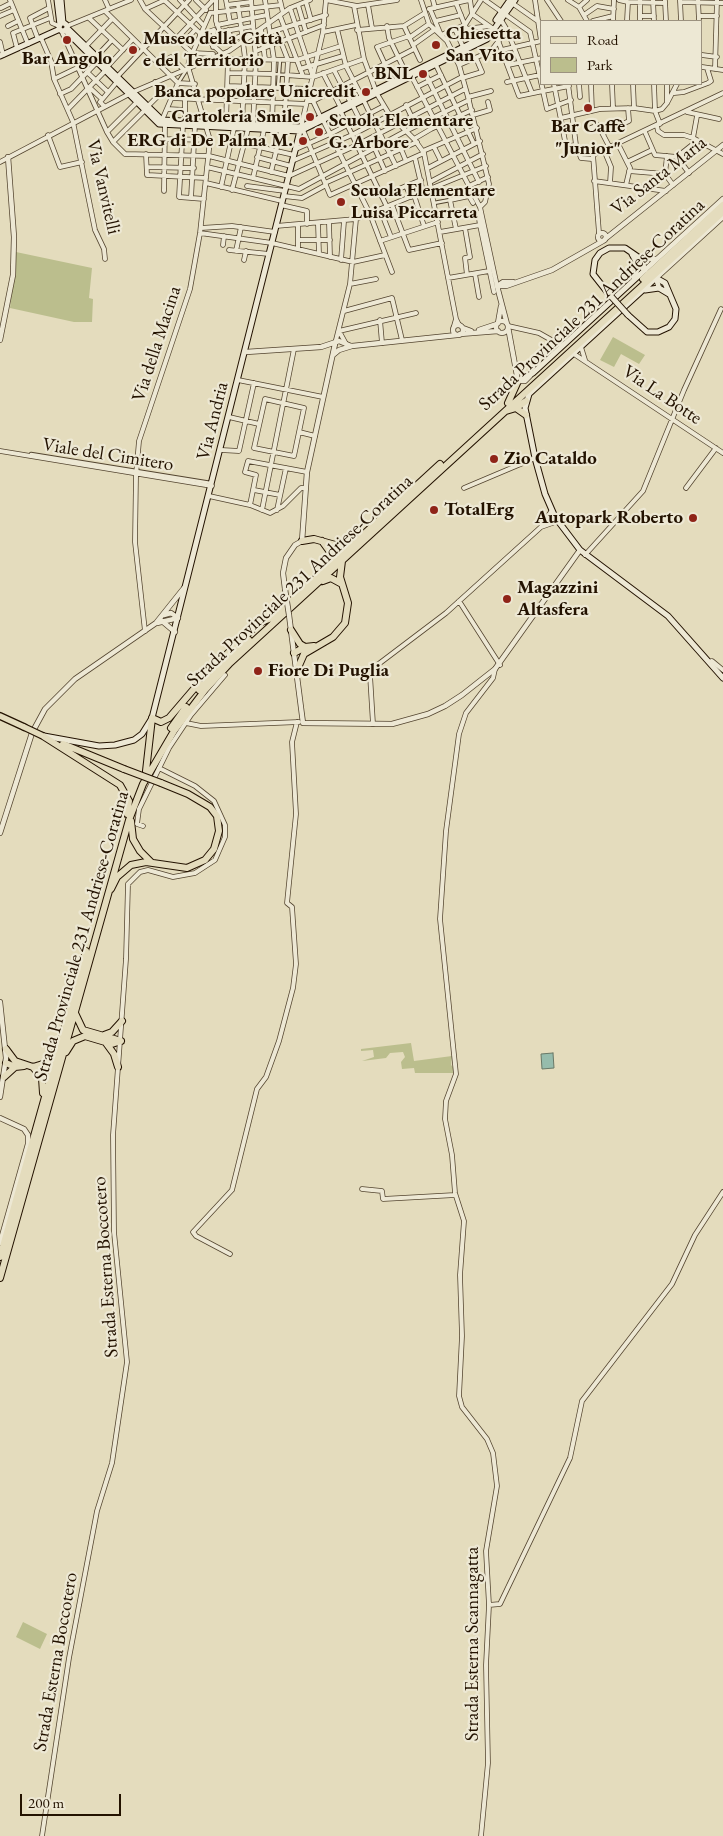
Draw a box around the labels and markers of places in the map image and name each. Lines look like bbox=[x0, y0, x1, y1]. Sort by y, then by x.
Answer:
place label: Chiesetta San Vito bbox=[446, 23, 521, 67]
place label: Museo della Città e del Territorio bbox=[143, 28, 283, 72]
marker: Bar Angolo bbox=[61, 34, 73, 46]
marker: Chiesetta San Vito bbox=[430, 39, 442, 51]
marker: Museo della Città e del Territorio bbox=[127, 44, 139, 56]
place label: Bar Angolo bbox=[22, 48, 112, 70]
place label: BNL bbox=[375, 63, 413, 85]
marker: BNL bbox=[417, 68, 429, 80]
place label: Banca popolare Unicredit bbox=[154, 81, 356, 103]
marker: Banca popolare Unicredit bbox=[360, 86, 372, 98]
marker: Bar Caffè "Junior" bbox=[582, 102, 594, 114]
place label: Cartoleria Smile bbox=[172, 106, 300, 128]
place label: Scuola Elementare G. Arbore bbox=[329, 110, 473, 154]
marker: Cartoleria Smile bbox=[304, 111, 316, 123]
place label: Bar Caffè "Junior" bbox=[551, 116, 625, 160]
marker: Scuola Elementare G. Arbore bbox=[313, 126, 325, 138]
place label: ERG di De Palma M. bbox=[127, 130, 293, 152]
marker: ERG di De Palma M. bbox=[297, 135, 309, 147]
place label: Scuola Elementare Luisa Piccarreta bbox=[351, 180, 495, 224]
marker: Scuola Elementare Luisa Piccarreta bbox=[335, 196, 347, 208]
place label: Zio Cataldo bbox=[504, 448, 597, 470]
marker: Zio Cataldo bbox=[488, 453, 500, 465]
place label: TotalErg bbox=[444, 499, 514, 521]
marker: TotalErg bbox=[428, 504, 440, 516]
place label: Autopark Roberto bbox=[535, 507, 683, 529]
marker: Autopark Roberto bbox=[687, 512, 699, 524]
place label: Magazzini Altasfera bbox=[517, 577, 598, 621]
marker: Magazzini Altasfera bbox=[501, 593, 513, 605]
place label: Fiore Di Puglia bbox=[268, 660, 389, 682]
marker: Fiore Di Puglia bbox=[252, 665, 264, 677]

